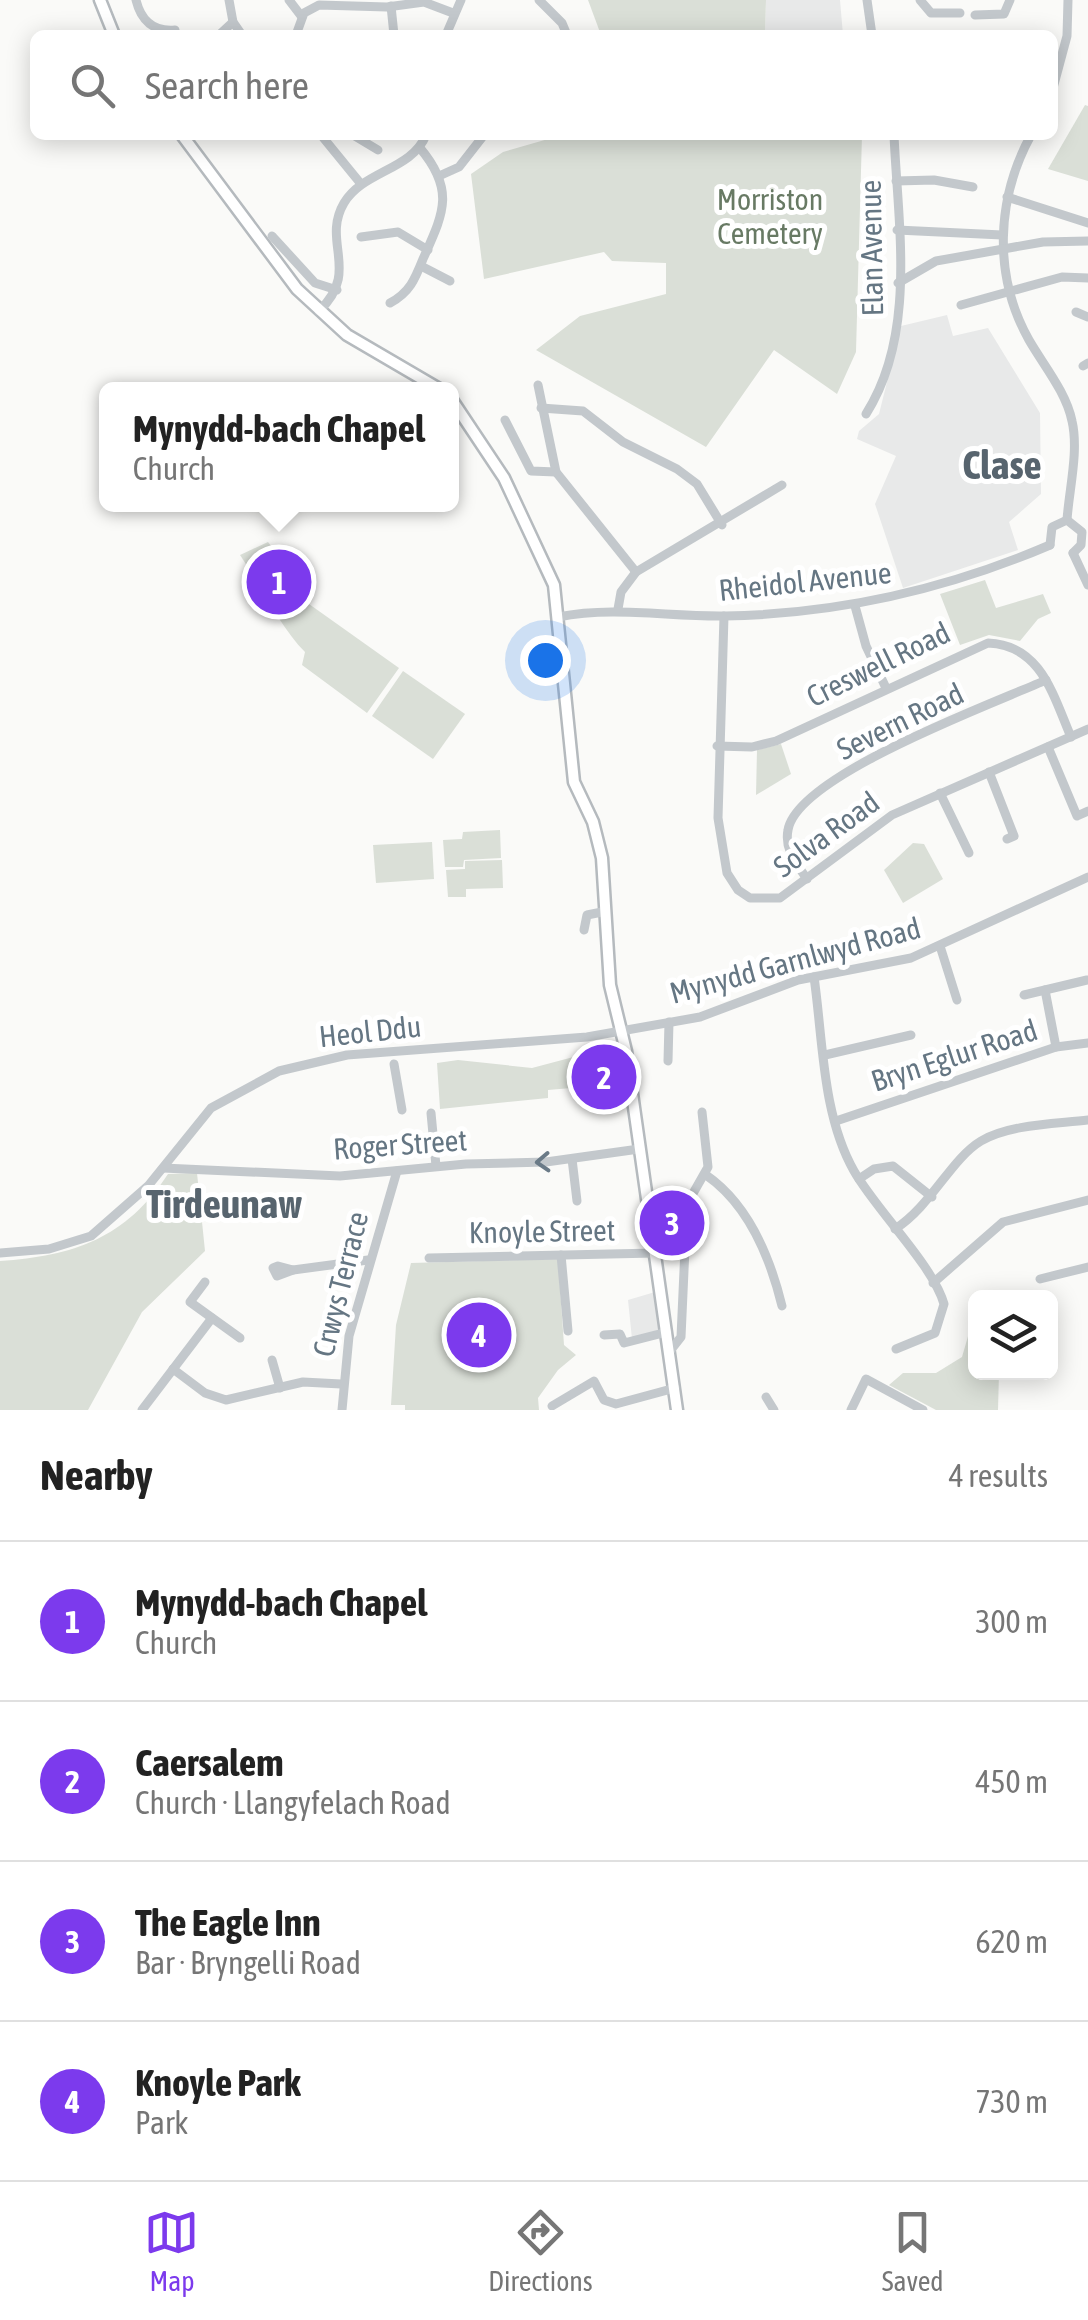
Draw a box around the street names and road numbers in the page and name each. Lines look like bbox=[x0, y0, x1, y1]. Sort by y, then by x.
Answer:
street label: Elan Avenue bbox=[853, 180, 889, 316]
street label: Rheidol Avenue bbox=[717, 555, 893, 607]
street label: Creswell Road bbox=[801, 615, 955, 713]
street label: Severn Road bbox=[831, 676, 969, 766]
street label: Solva Road bbox=[767, 784, 885, 884]
street label: Mynydd Garnlwyd Road bbox=[666, 910, 924, 1010]
street label: Heol Ddu bbox=[317, 1009, 423, 1053]
street label: Bryn Eglur Road bbox=[867, 1012, 1041, 1098]
street label: Roger Street bbox=[332, 1122, 468, 1166]
street label: Crwys Terrace bbox=[306, 1208, 374, 1360]
street label: Knoyle Street bbox=[468, 1213, 616, 1249]

